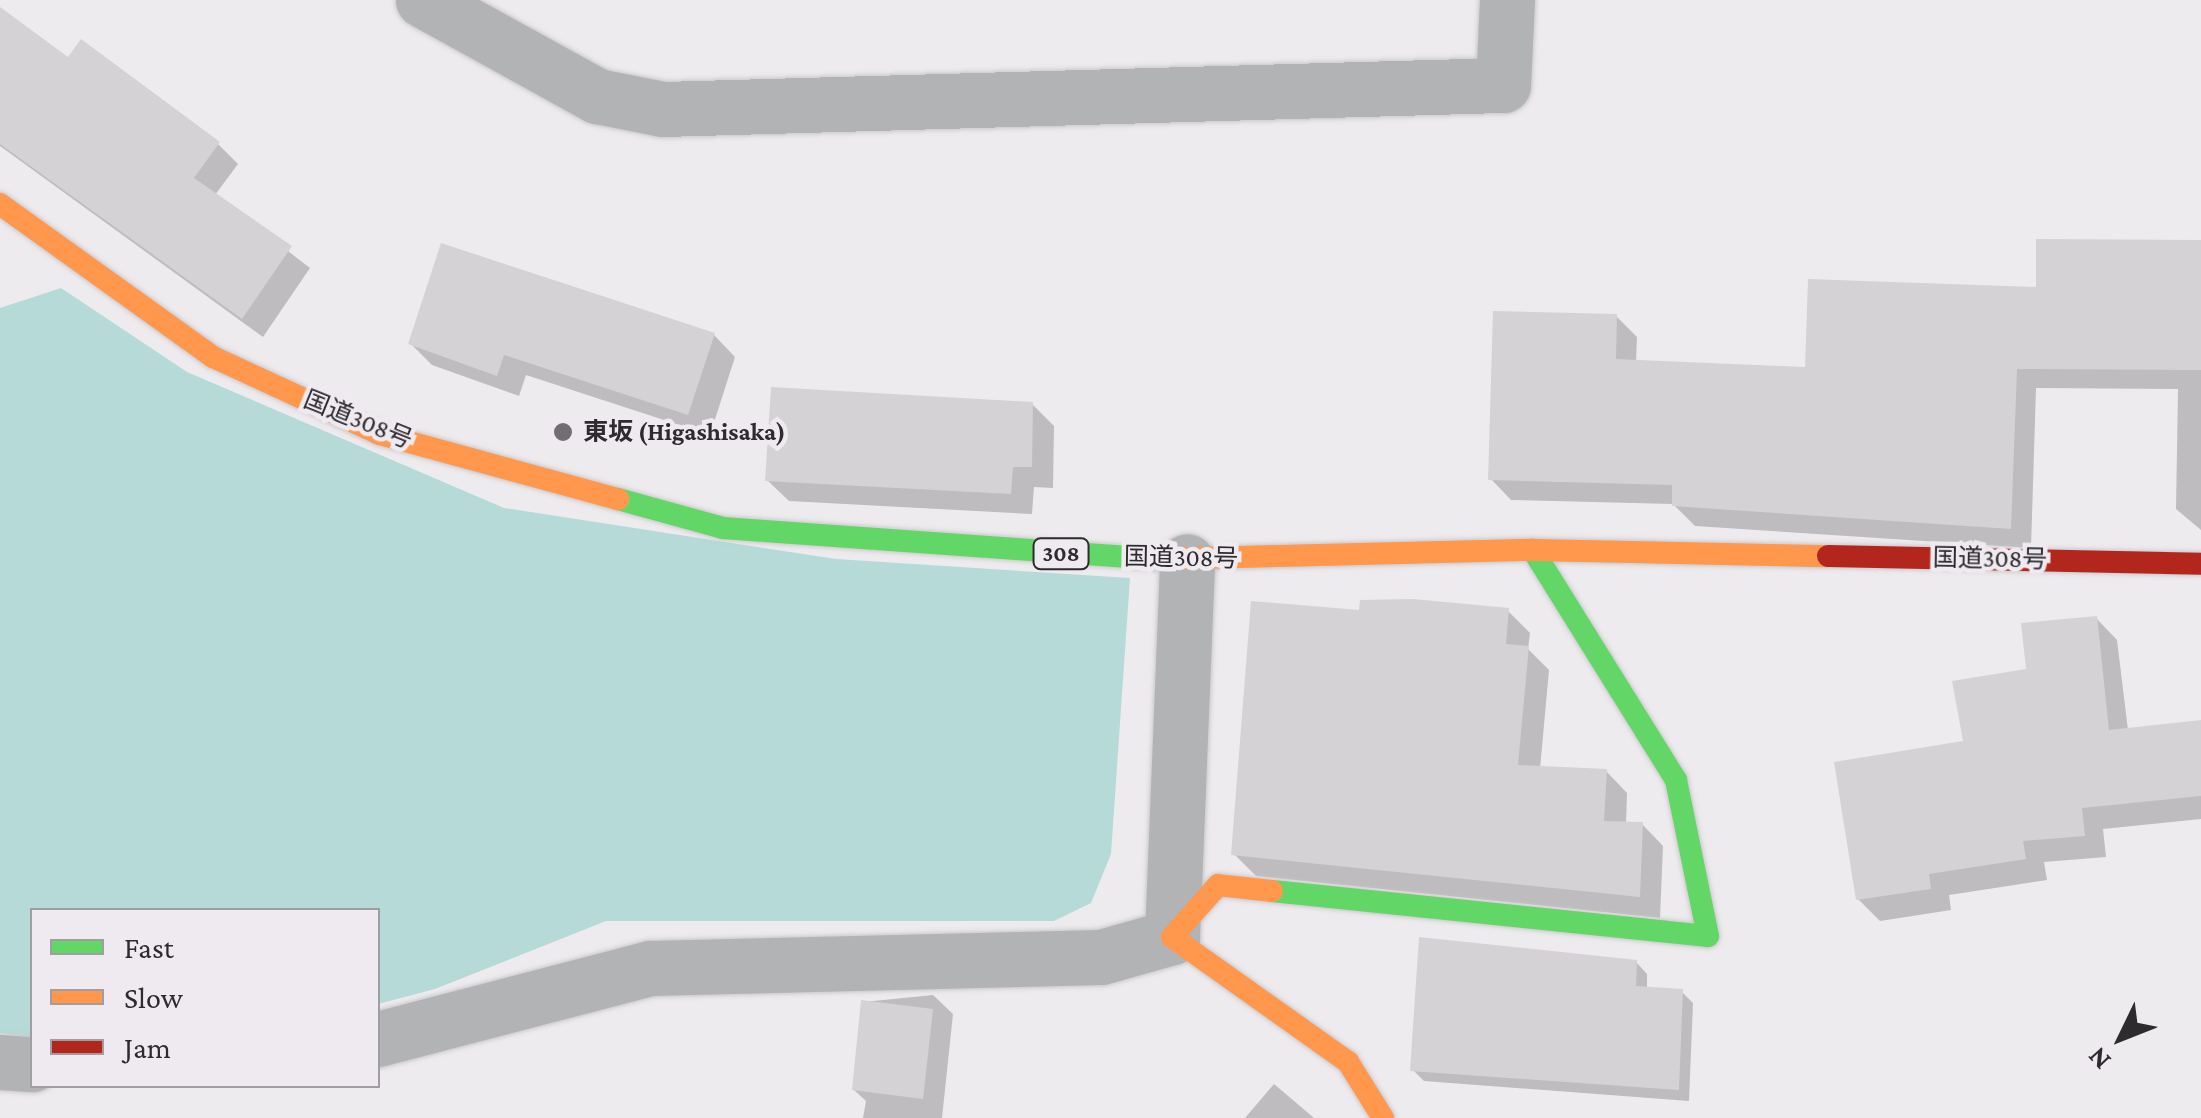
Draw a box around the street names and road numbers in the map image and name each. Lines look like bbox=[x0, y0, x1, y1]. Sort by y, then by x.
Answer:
street label: 国道308号 bbox=[299, 385, 417, 455]
road number: 308 bbox=[1031, 537, 1091, 571]
street label: 国道308号 bbox=[1124, 542, 1238, 574]
street label: 国道308号 bbox=[1933, 543, 2047, 575]

